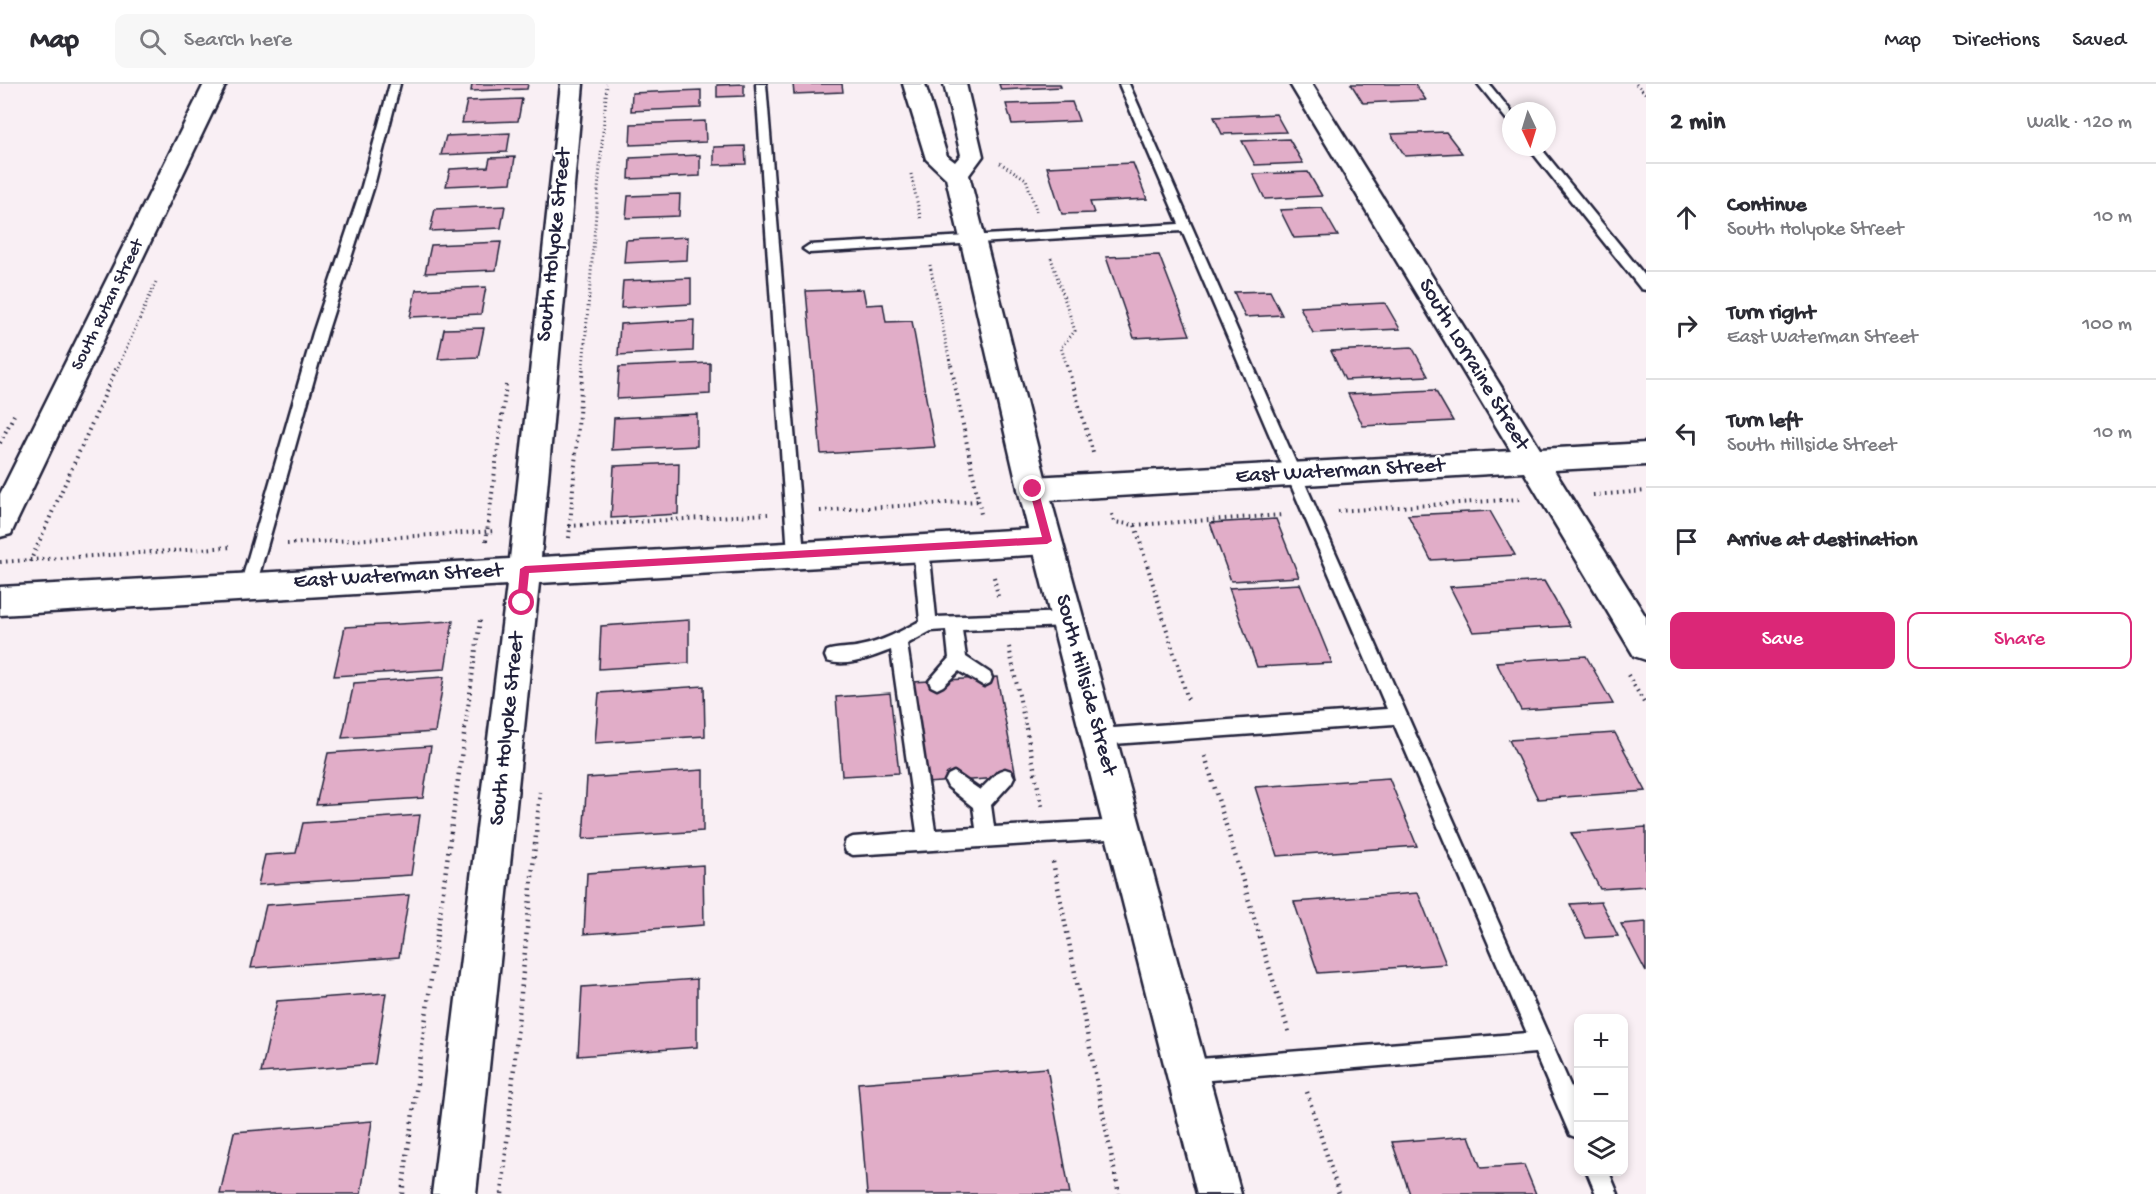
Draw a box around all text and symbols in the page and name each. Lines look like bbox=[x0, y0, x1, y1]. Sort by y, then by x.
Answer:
search box bbox=[115, 14, 535, 68]
text: Map bbox=[30, 25, 79, 58]
icon: search bbox=[136, 25, 169, 58]
text: Search here bbox=[184, 28, 292, 54]
text: Map bbox=[1884, 29, 1921, 54]
text: Directions bbox=[1954, 29, 2039, 54]
text: Saved bbox=[2072, 29, 2126, 54]
north arrow bbox=[1502, 102, 1556, 156]
text: 2 min bbox=[1670, 108, 1725, 139]
text: Walk · 120 m bbox=[2027, 112, 2132, 135]
street label: South Holyoke Street bbox=[532, 145, 578, 343]
text: Continue bbox=[1727, 193, 1807, 219]
icon: ahead bbox=[1670, 201, 1703, 234]
text: 10 m bbox=[2094, 206, 2132, 229]
text: South Holyoke Street bbox=[1727, 219, 1903, 242]
street label: South Rutan Street bbox=[67, 234, 150, 374]
street label: South Lorraine Street bbox=[1411, 274, 1536, 457]
text: Turn right bbox=[1727, 301, 1815, 327]
icon: right bbox=[1670, 309, 1703, 342]
text: 100 m bbox=[2082, 314, 2132, 337]
text: East Waterman Street bbox=[1727, 327, 1917, 350]
text: Turn left bbox=[1727, 409, 1801, 435]
icon: left bbox=[1670, 417, 1703, 450]
text: 10 m bbox=[2094, 422, 2132, 445]
text: South Hillside Street bbox=[1727, 435, 1896, 458]
street label: East Waterman Street bbox=[1235, 453, 1447, 490]
route end bbox=[1019, 475, 1045, 501]
icon: arrive bbox=[1670, 525, 1703, 558]
text: Arrive at destination bbox=[1727, 528, 1917, 554]
street label: East Waterman Street bbox=[293, 558, 505, 595]
route start bbox=[508, 589, 534, 615]
street label: South Hillside Street bbox=[1048, 592, 1122, 780]
button: Save bbox=[1670, 612, 1895, 669]
button: Share bbox=[1907, 612, 2132, 669]
street label: South Holyoke Street bbox=[485, 629, 531, 827]
map controls bbox=[1574, 1014, 1628, 1176]
button: + bbox=[1574, 1014, 1628, 1068]
button: − bbox=[1574, 1068, 1628, 1122]
button: layers bbox=[1574, 1122, 1628, 1176]

